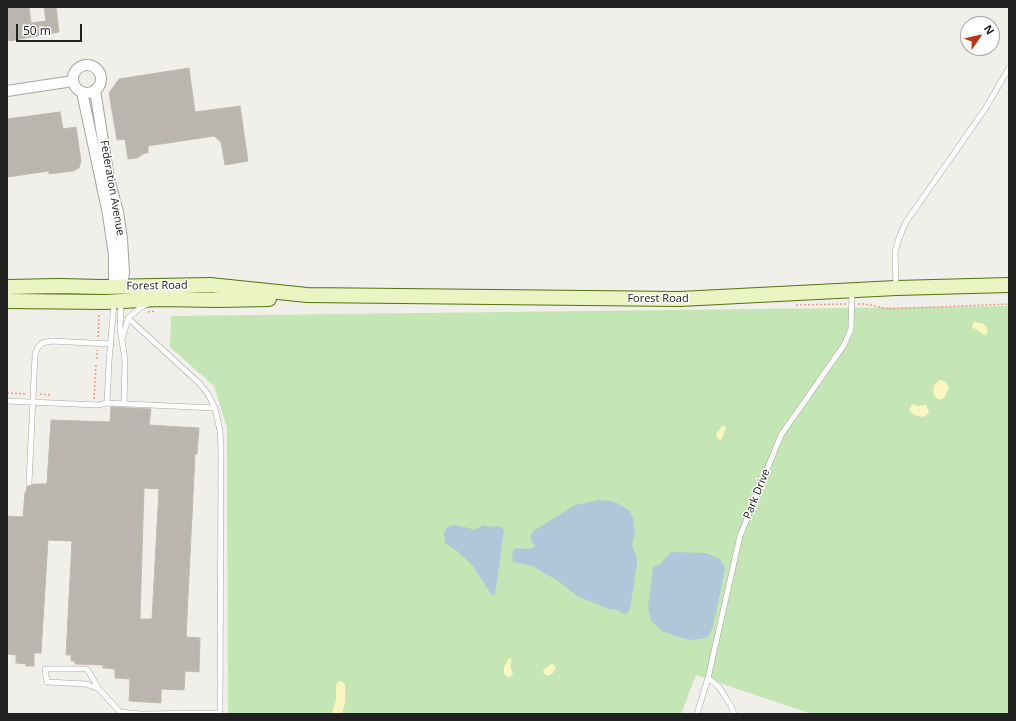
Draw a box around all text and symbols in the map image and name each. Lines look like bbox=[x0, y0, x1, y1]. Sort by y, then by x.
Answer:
scale bar bbox=[18, 16, 84, 42]
north arrow bbox=[960, 16, 1000, 56]
text: 50 m bbox=[23, 22, 51, 39]
text: N bbox=[981, 22, 998, 37]
street label: Federation Avenue bbox=[97, 139, 127, 237]
street label: Forest Road bbox=[126, 279, 188, 293]
street label: Forest Road bbox=[627, 292, 689, 306]
street label: Park Drive bbox=[741, 467, 773, 521]

